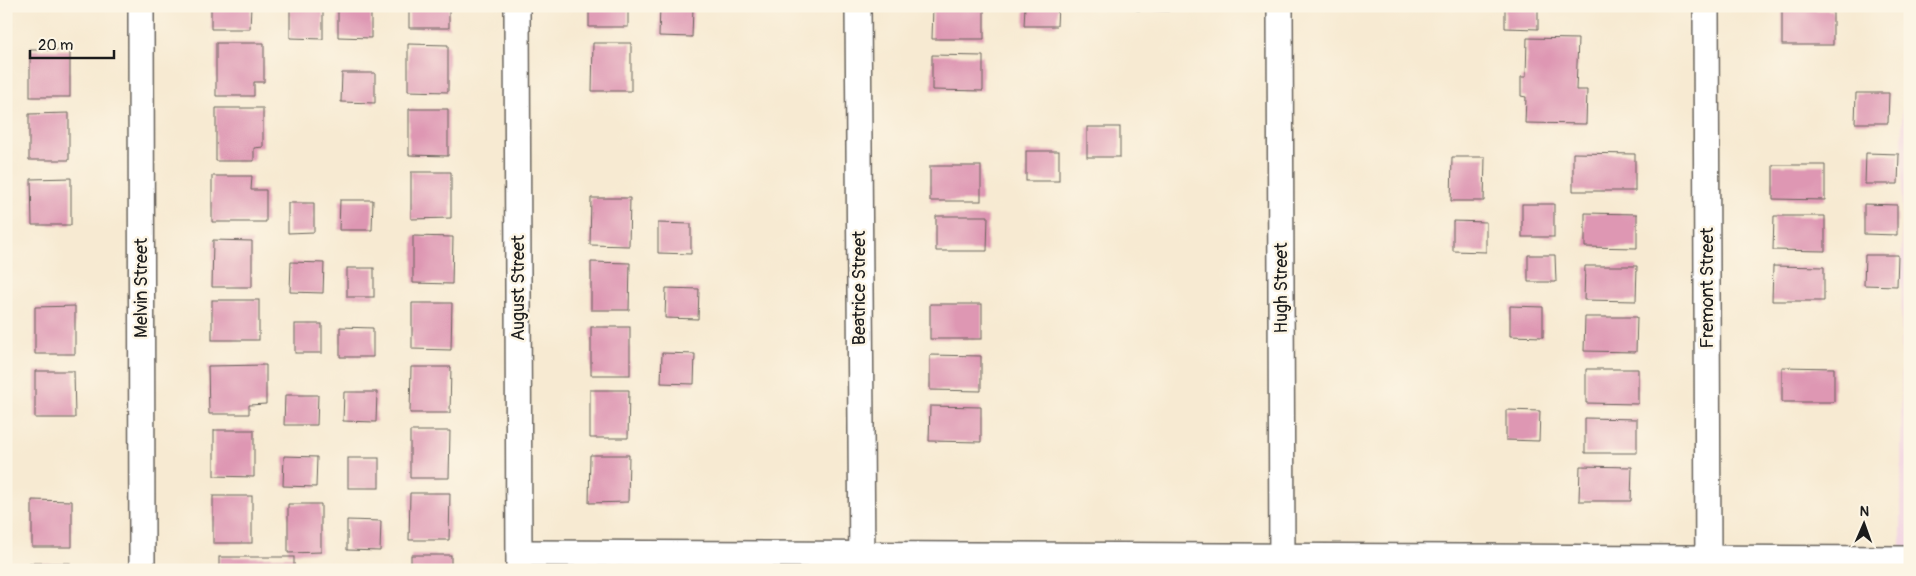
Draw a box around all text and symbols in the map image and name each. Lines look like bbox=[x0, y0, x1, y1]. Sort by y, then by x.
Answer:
scale bar bbox=[30, 28, 114, 60]
text: 20 m bbox=[38, 36, 73, 55]
street label: Fremont Street bbox=[1696, 227, 1719, 349]
street label: Beatrice Street bbox=[848, 230, 871, 345]
street label: August Street bbox=[507, 234, 530, 341]
street label: Melvin Street bbox=[130, 237, 153, 338]
street label: Hugh Street bbox=[1270, 242, 1293, 333]
north arrow bbox=[1838, 498, 1888, 548]
text: N bbox=[1859, 503, 1869, 520]

